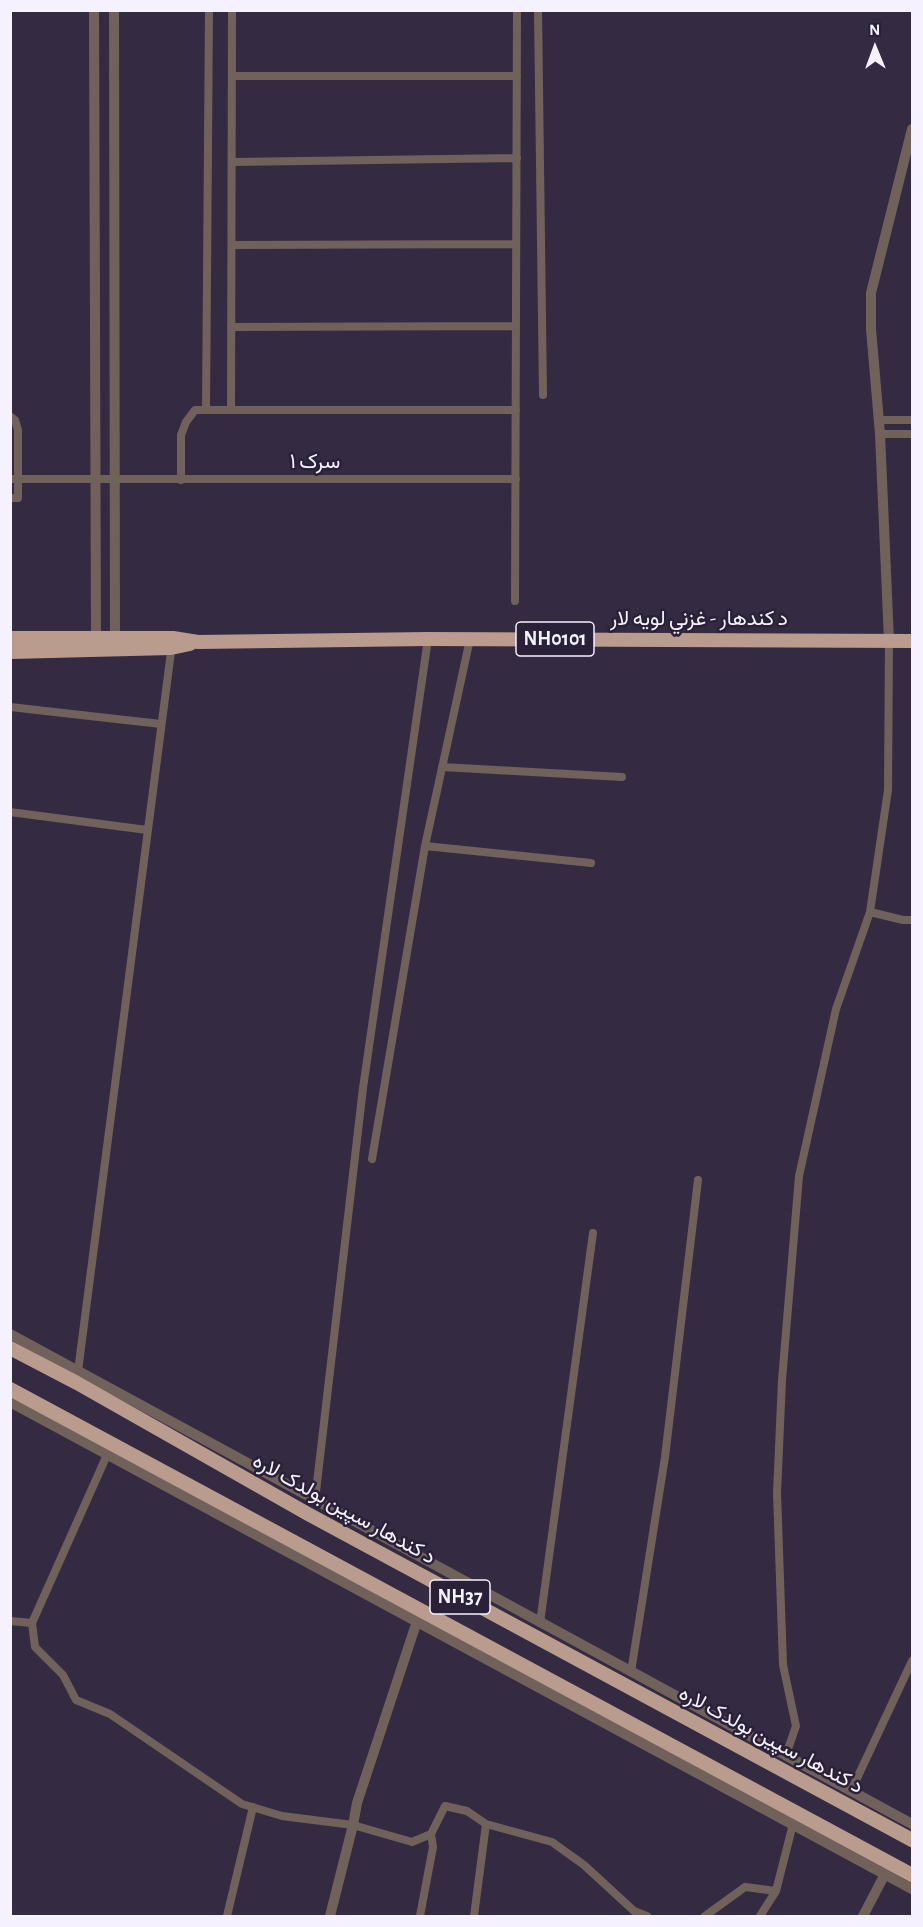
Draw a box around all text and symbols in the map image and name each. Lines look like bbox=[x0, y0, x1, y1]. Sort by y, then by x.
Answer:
north arrow bbox=[845, 18, 905, 78]
text: N bbox=[869, 22, 880, 38]
street label: سرک ۱ bbox=[290, 449, 340, 475]
street label: د کندهار - غزني لويه لار bbox=[610, 606, 788, 632]
road number: NH0101 bbox=[516, 622, 594, 656]
street label: د کندهار سپین بولدک لاره bbox=[248, 1448, 440, 1570]
road number: NH37 bbox=[430, 1580, 490, 1614]
street label: د کندهار سپین بولدک لاره bbox=[674, 1681, 868, 1799]

